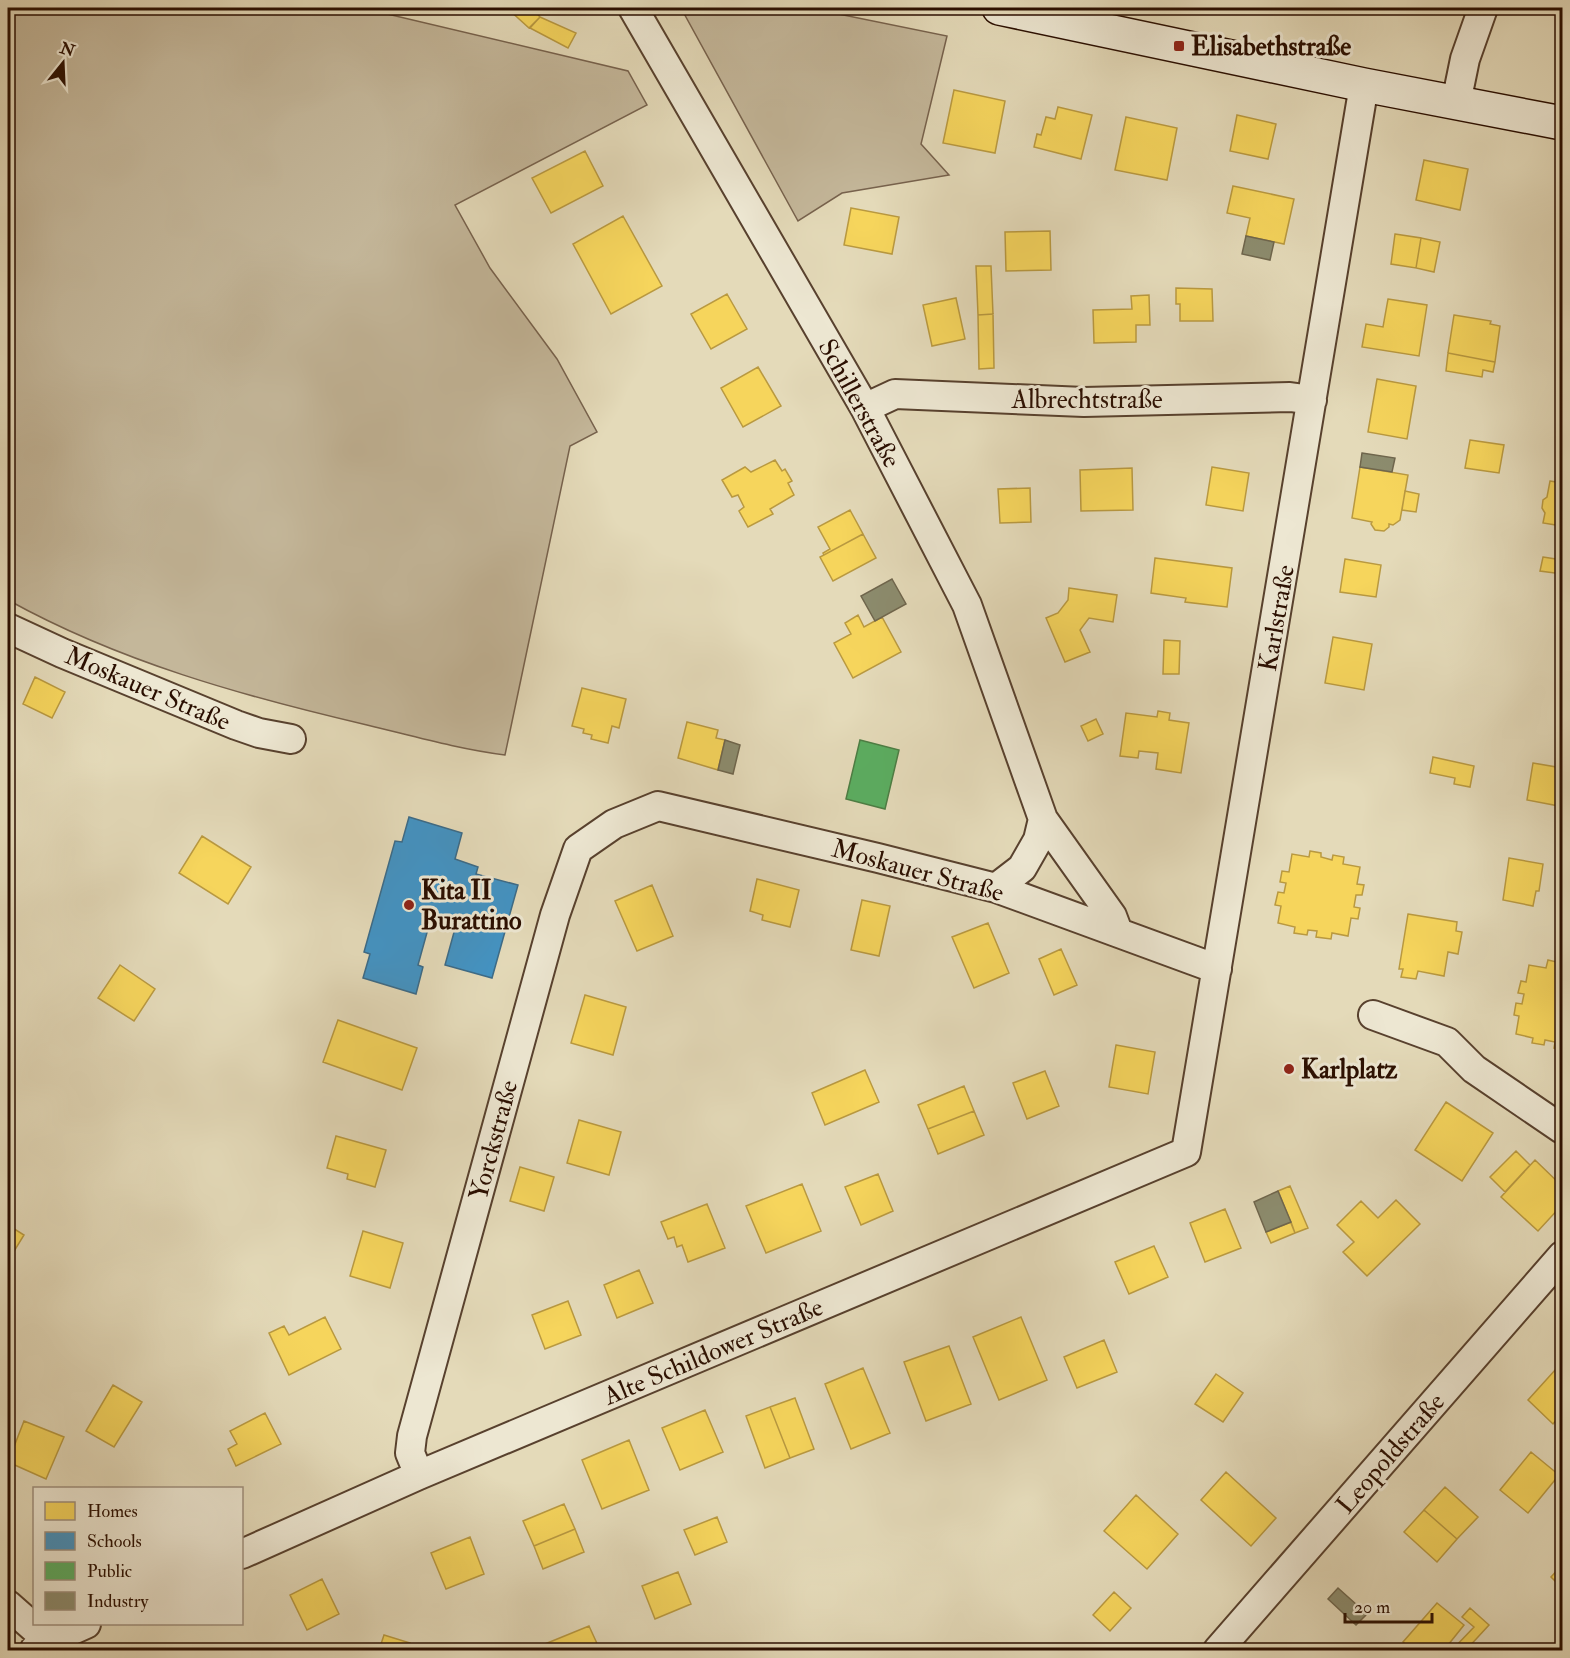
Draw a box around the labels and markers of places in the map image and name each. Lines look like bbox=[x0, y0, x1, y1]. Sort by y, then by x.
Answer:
place label: Elisabethstraße bbox=[1191, 31, 1351, 63]
marker: Elisabethstraße bbox=[1172, 39, 1186, 53]
place label: Kita II Burattino bbox=[421, 875, 522, 937]
marker: Kita II Burattino bbox=[402, 898, 416, 912]
place label: Karlplatz bbox=[1301, 1054, 1398, 1087]
marker: Karlplatz bbox=[1282, 1062, 1296, 1076]

